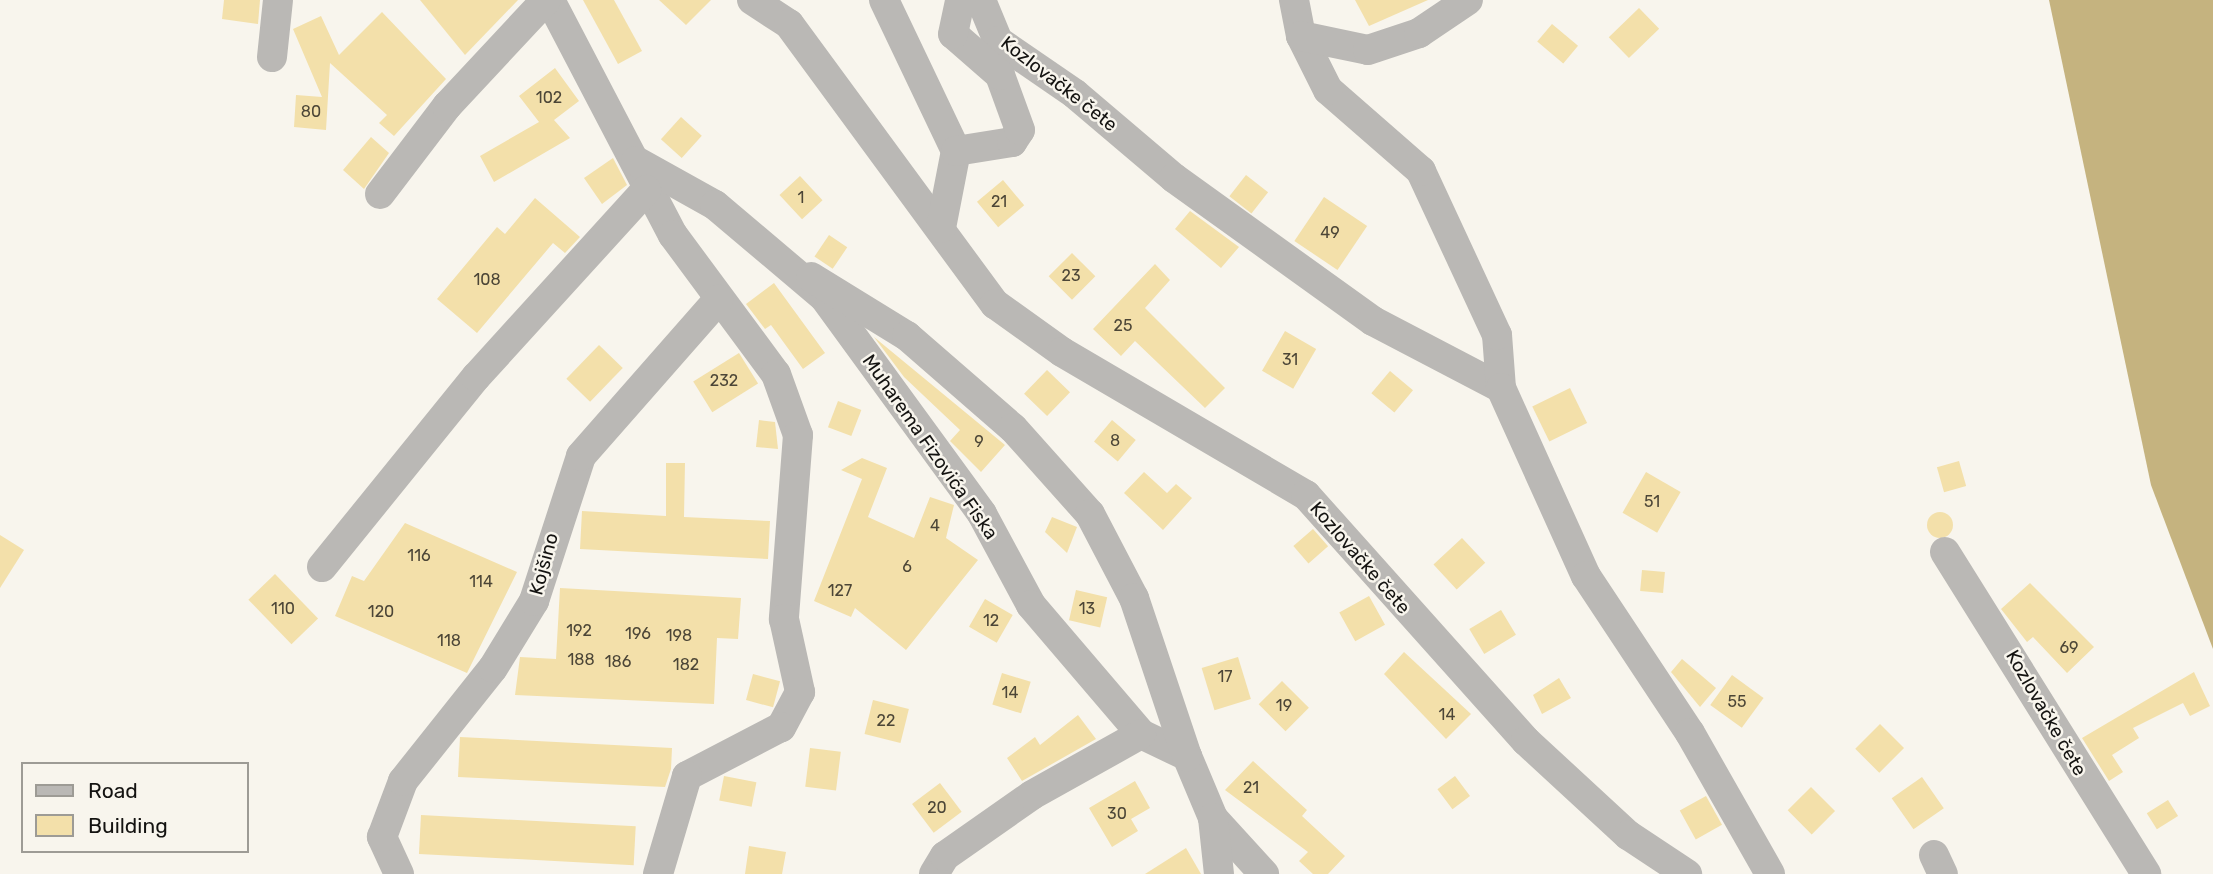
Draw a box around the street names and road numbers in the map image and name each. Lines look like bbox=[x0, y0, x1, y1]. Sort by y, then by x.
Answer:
street label: Kozlovačke čete bbox=[996, 31, 1122, 137]
street label: Muharema Fizovića Fiska bbox=[857, 350, 1003, 544]
street label: Kozlovačke čete bbox=[1305, 497, 1415, 619]
street label: Kojšino bbox=[525, 530, 563, 598]
street label: Kozlovačke čete bbox=[2001, 646, 2091, 780]

